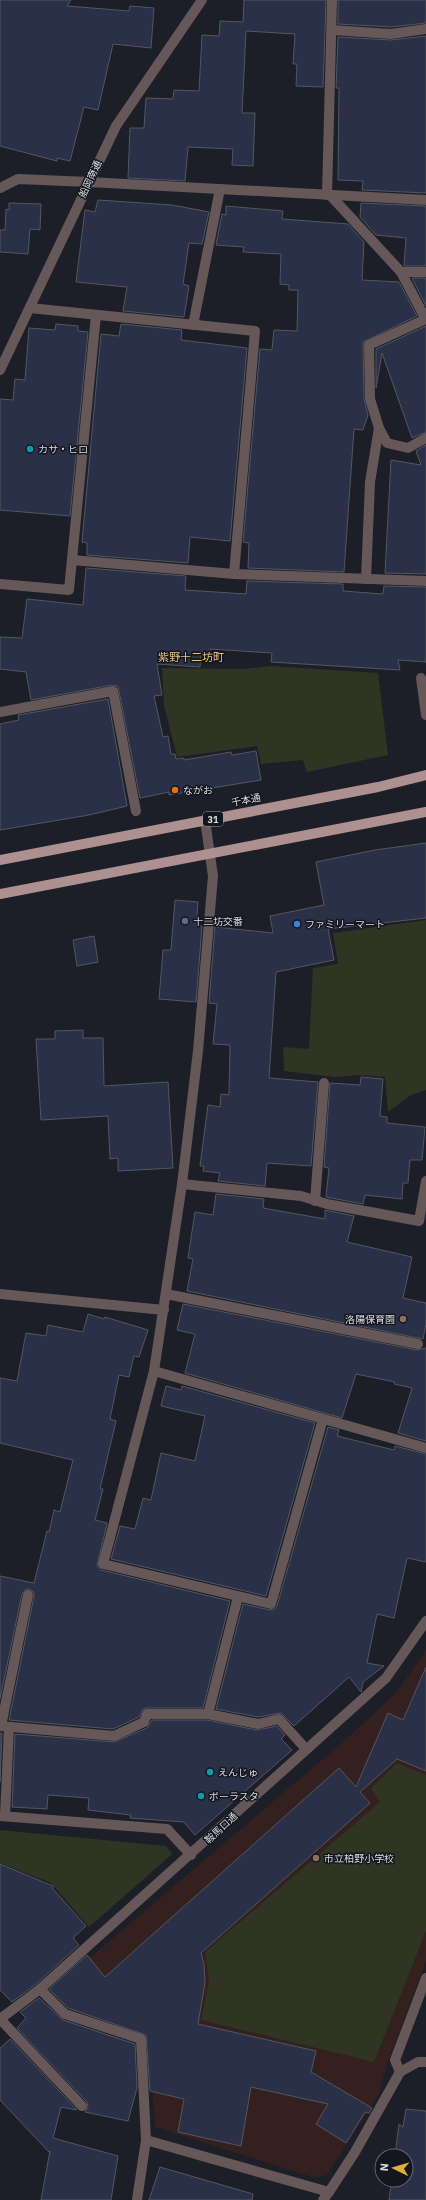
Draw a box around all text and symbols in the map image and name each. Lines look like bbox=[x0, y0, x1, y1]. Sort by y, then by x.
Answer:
street label: 船岡南通 bbox=[76, 158, 104, 200]
place label: カサ・ヒロ bbox=[38, 443, 88, 456]
marker: カサ・ヒロ bbox=[25, 444, 35, 454]
district label: 紫野十二坊町 bbox=[158, 650, 224, 664]
place label: ながお bbox=[183, 784, 213, 797]
marker: ながお bbox=[170, 785, 180, 795]
street label: 千本通 bbox=[230, 791, 262, 809]
road number: 31 bbox=[203, 812, 223, 826]
place label: 十二坊交番 bbox=[193, 915, 243, 928]
marker: 十二坊交番 bbox=[180, 916, 190, 926]
place label: ファミリーマート bbox=[305, 918, 385, 931]
marker: ファミリーマート bbox=[292, 919, 302, 929]
place label: 洛陽保育園 bbox=[345, 1313, 395, 1326]
marker: 洛陽保育園 bbox=[398, 1314, 408, 1324]
place label: えんじゅ bbox=[218, 1766, 258, 1779]
marker: えんじゅ bbox=[205, 1767, 215, 1777]
place label: ポーラスタ bbox=[209, 1790, 259, 1803]
marker: ポーラスタ bbox=[196, 1791, 206, 1801]
street label: 鞍馬口通 bbox=[202, 1810, 240, 1846]
place label: 市立柏野小学校 bbox=[324, 1852, 394, 1865]
marker: 市立柏野小学校 bbox=[311, 1853, 321, 1863]
north arrow bbox=[374, 2148, 414, 2188]
text: N bbox=[377, 2163, 391, 2172]

